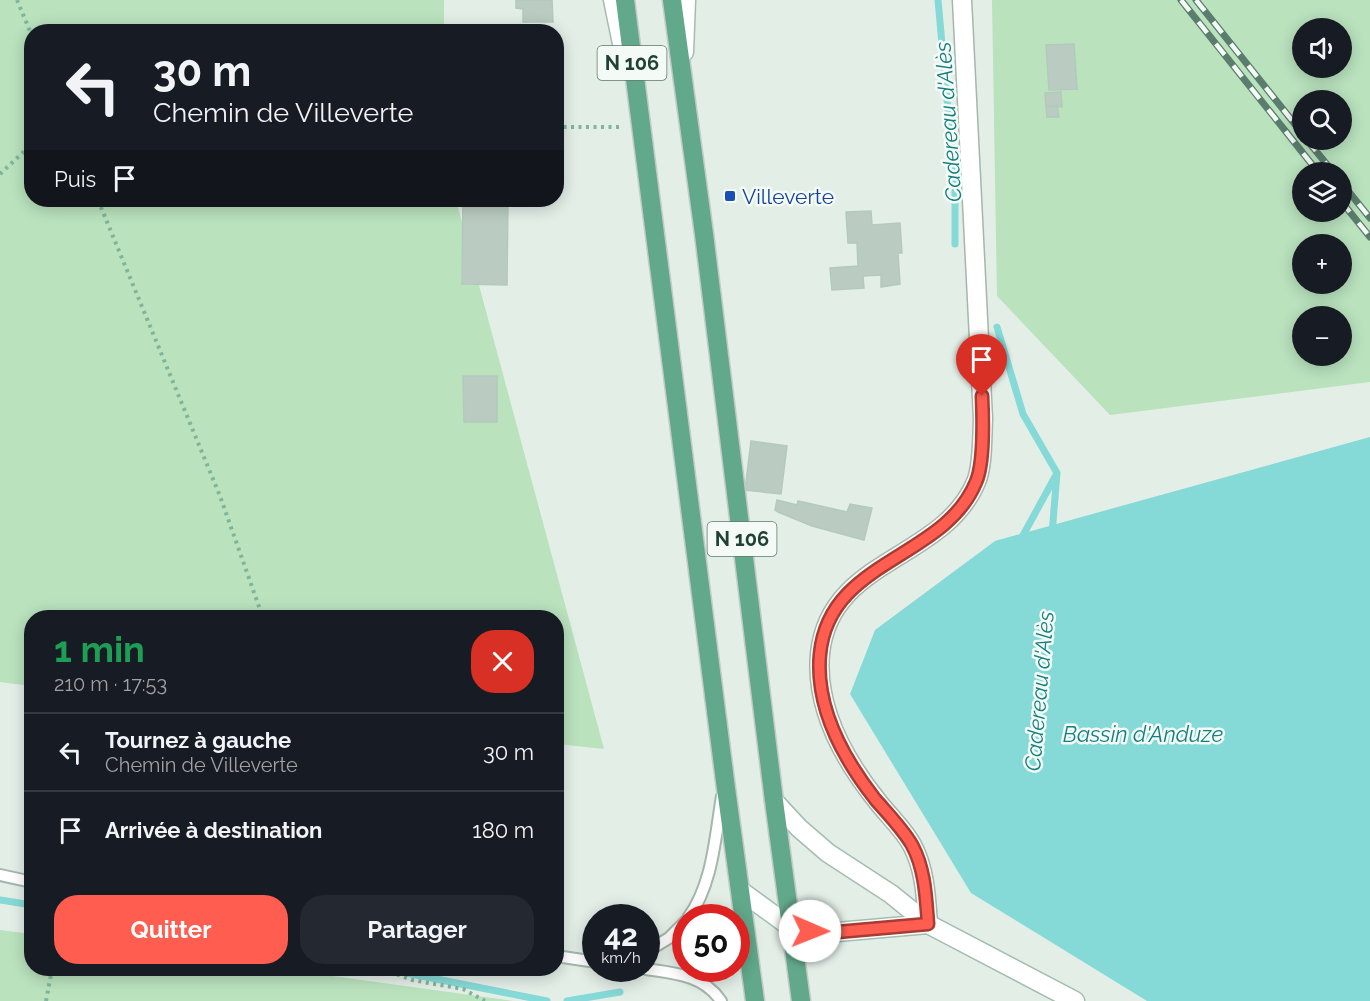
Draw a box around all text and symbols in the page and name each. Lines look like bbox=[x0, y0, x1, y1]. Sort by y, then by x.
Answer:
map controls bbox=[1292, 18, 1352, 366]
button: sound bbox=[1292, 18, 1352, 78]
water label: Cadereau d'Alès bbox=[929, 41, 967, 203]
road number: N 106 bbox=[598, 46, 666, 80]
text: 30 m bbox=[153, 47, 251, 96]
icon: left bbox=[54, 48, 132, 126]
button: search bbox=[1292, 90, 1352, 150]
text: Chemin de Villeverte bbox=[153, 97, 413, 128]
icon: arrive bbox=[108, 162, 141, 195]
button: layers bbox=[1292, 162, 1352, 222]
text: Puis bbox=[54, 166, 96, 192]
place label: Villeverte bbox=[742, 184, 834, 209]
marker: Villeverte bbox=[723, 189, 737, 203]
button: + bbox=[1292, 234, 1352, 294]
button: − bbox=[1292, 306, 1352, 366]
pin bbox=[956, 334, 1007, 396]
icon: arrive bbox=[965, 343, 998, 376]
road number: N 106 bbox=[708, 522, 777, 556]
water label: Cadereau d'Alès bbox=[1019, 610, 1059, 772]
text: 1 min bbox=[54, 628, 145, 670]
button: close bbox=[471, 630, 534, 693]
text: 210 m · 17:53 bbox=[54, 672, 167, 696]
water label: Bassin d'Anduze bbox=[1063, 721, 1223, 747]
text: Tournez à gauche bbox=[105, 727, 291, 753]
icon: left bbox=[54, 736, 87, 769]
text: 30 m bbox=[483, 739, 534, 765]
text: Chemin de Villeverte bbox=[105, 753, 298, 777]
icon: arrive bbox=[54, 814, 87, 847]
text: Arrivée à destination bbox=[105, 817, 322, 843]
text: 180 m bbox=[472, 817, 534, 843]
button: Quitter bbox=[54, 895, 288, 964]
button: Partager bbox=[300, 895, 534, 964]
position arrow bbox=[778, 899, 842, 963]
speed limit sign: 50 bbox=[672, 904, 750, 982]
text: 42 bbox=[604, 918, 638, 953]
text: km/h bbox=[601, 949, 641, 967]

